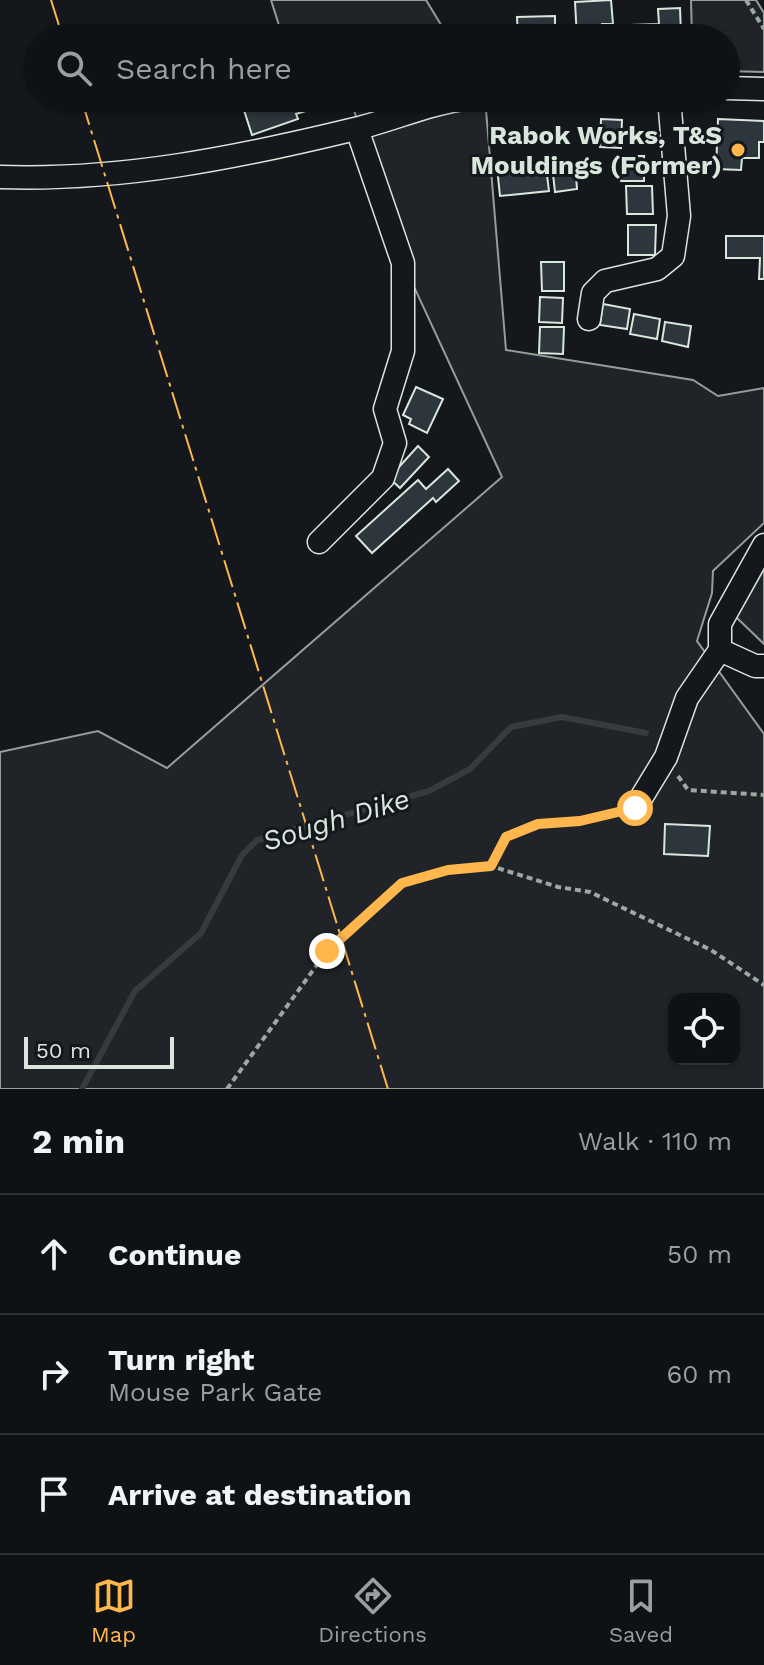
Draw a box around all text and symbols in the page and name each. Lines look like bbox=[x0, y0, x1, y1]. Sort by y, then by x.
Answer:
search box bbox=[24, 24, 740, 112]
icon: search bbox=[52, 46, 96, 90]
text: Search here bbox=[116, 51, 292, 86]
place label: Rabok Works, T&S Mouldings (Former) bbox=[471, 120, 722, 180]
marker: Rabok Works, T&S Mouldings (Former) bbox=[729, 141, 747, 159]
water label: Sough Dike bbox=[258, 782, 414, 858]
route start bbox=[617, 790, 653, 826]
route end bbox=[309, 933, 345, 969]
map controls bbox=[668, 993, 740, 1065]
button: locate bbox=[668, 993, 740, 1065]
scale bar bbox=[24, 1033, 174, 1069]
text: 50 m bbox=[36, 1038, 91, 1063]
text: 2 min bbox=[32, 1121, 125, 1161]
text: Walk · 110 m bbox=[578, 1126, 732, 1156]
icon: ahead bbox=[32, 1232, 76, 1276]
text: Continue bbox=[108, 1237, 241, 1272]
text: 50 m bbox=[667, 1239, 732, 1269]
text: Turn right bbox=[108, 1342, 254, 1377]
icon: right bbox=[32, 1352, 76, 1396]
text: 60 m bbox=[666, 1359, 732, 1389]
text: Mouse Park Gate bbox=[108, 1377, 322, 1407]
icon: arrive bbox=[32, 1472, 76, 1516]
text: Arrive at destination bbox=[108, 1477, 412, 1512]
tab: Map bbox=[91, 1574, 136, 1647]
tab: Directions bbox=[318, 1574, 427, 1647]
tab: Saved bbox=[609, 1574, 673, 1647]

